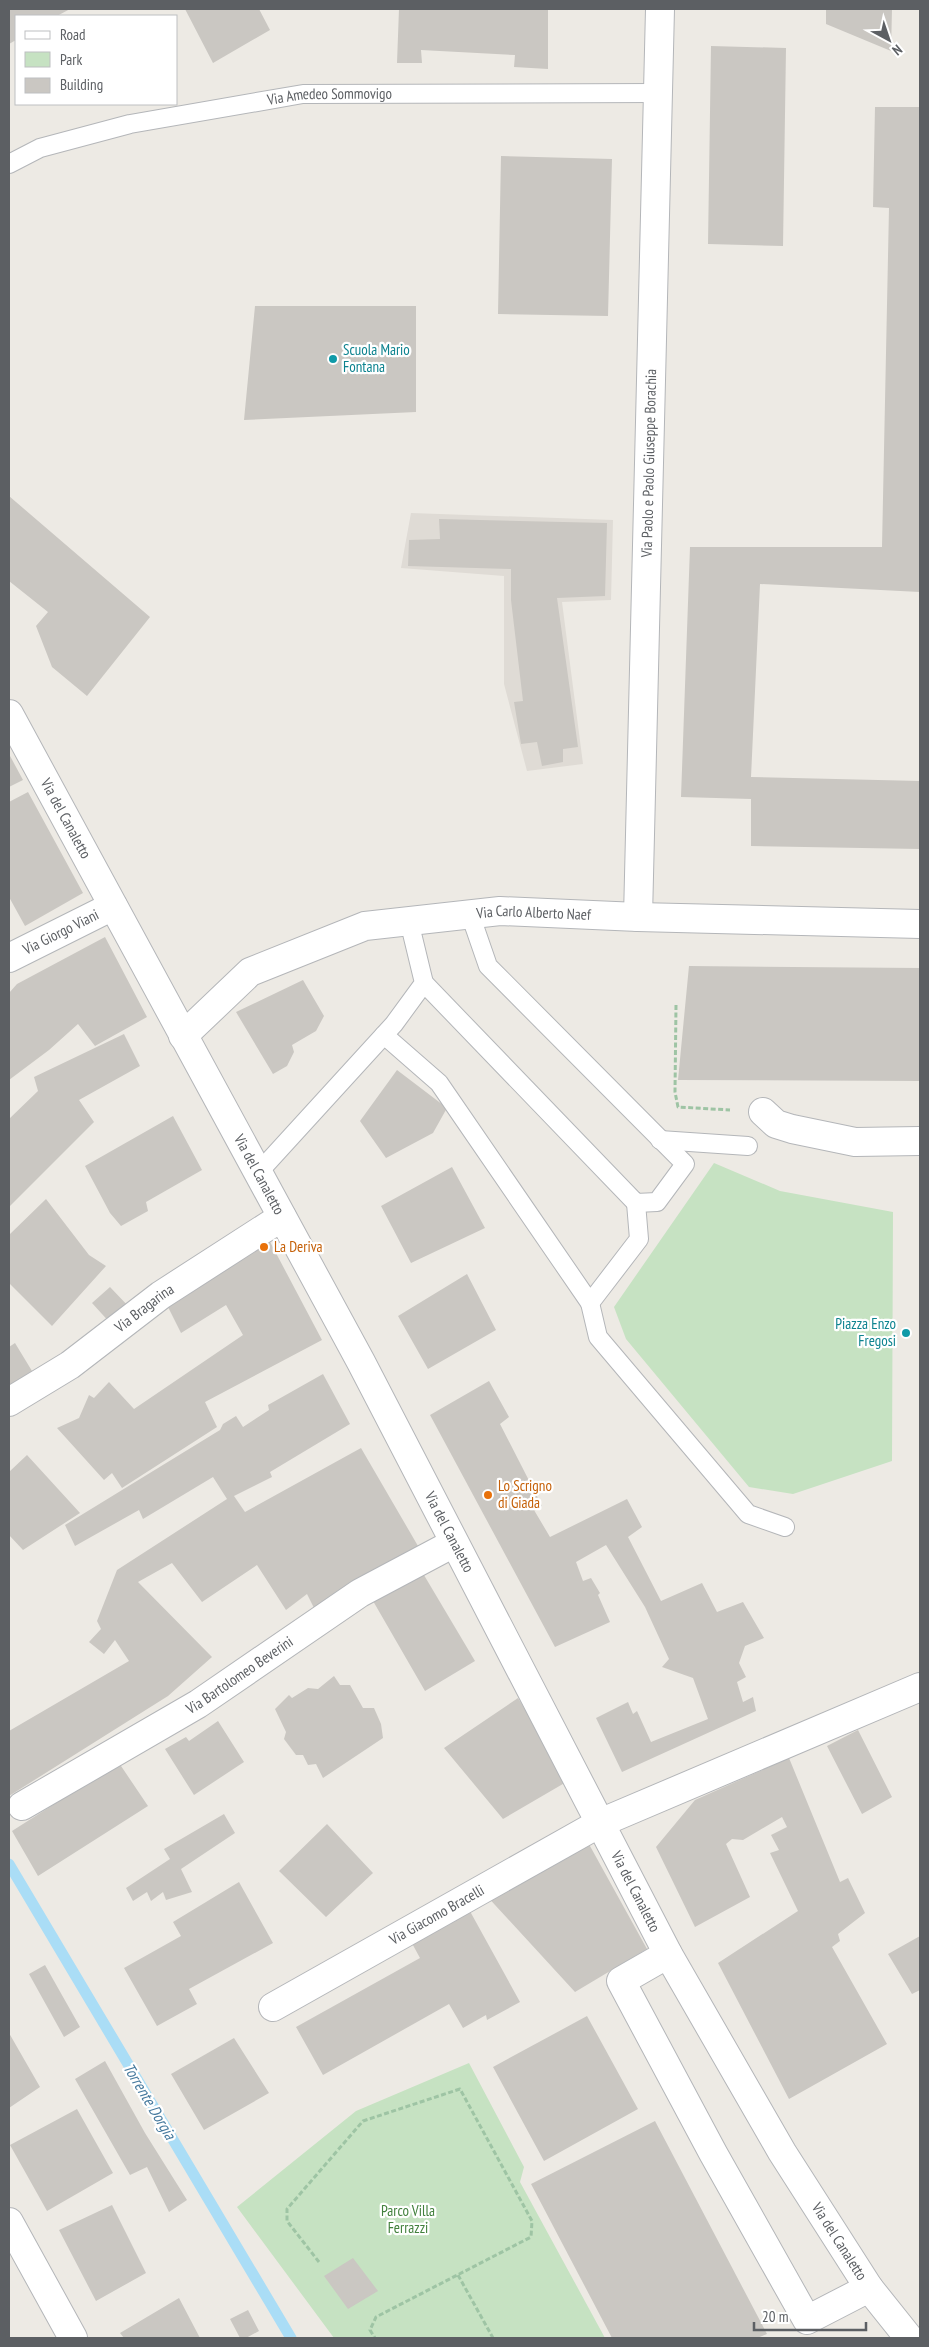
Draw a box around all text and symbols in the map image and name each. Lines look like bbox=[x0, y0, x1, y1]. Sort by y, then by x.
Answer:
legend bbox=[15, 15, 178, 105]
north arrow bbox=[864, 15, 914, 65]
text: Road bbox=[60, 25, 86, 44]
text: N bbox=[889, 41, 906, 59]
text: Park bbox=[60, 50, 82, 69]
text: Building bbox=[60, 75, 103, 94]
street label: Via Amedeo Sommovigo bbox=[265, 84, 392, 109]
place label: Scuola Mario Fontana bbox=[343, 340, 410, 376]
marker: Scuola Mario Fontana bbox=[327, 353, 339, 365]
street label: Via Paolo e Paolo Giuseppe Borachia bbox=[637, 369, 660, 559]
street label: Via del Canaletto bbox=[36, 774, 96, 862]
street label: Via Carlo Alberto Naef bbox=[474, 901, 592, 924]
street label: Via Giorgo Viani bbox=[19, 905, 102, 959]
street label: Via del Canaletto bbox=[230, 1130, 289, 1218]
place label: La Deriva bbox=[274, 1237, 322, 1256]
marker: La Deriva bbox=[258, 1241, 270, 1253]
street label: Via Bragarina bbox=[110, 1279, 177, 1337]
place label: Piazza Enzo Fregosi bbox=[835, 1314, 896, 1350]
marker: Piazza Enzo Fregosi bbox=[900, 1327, 912, 1339]
place label: Lo Scrigno di Giada bbox=[498, 1476, 552, 1512]
street label: Via del Canaletto bbox=[420, 1487, 478, 1575]
marker: Lo Scrigno di Giada bbox=[482, 1489, 494, 1501]
street label: Via Bartolomeo Beverini bbox=[182, 1632, 296, 1718]
street label: Via del Canaletto bbox=[607, 1847, 665, 1935]
street label: Via Giacomo Bracelli bbox=[385, 1880, 487, 1949]
water label: Torrente Dorgia bbox=[119, 2059, 181, 2144]
street label: Via del Canaletto bbox=[807, 2198, 872, 2284]
park label: Parco Villa Ferrazzi bbox=[381, 2201, 435, 2237]
scale bar bbox=[754, 2300, 866, 2332]
text: 20 m bbox=[762, 2307, 788, 2326]

